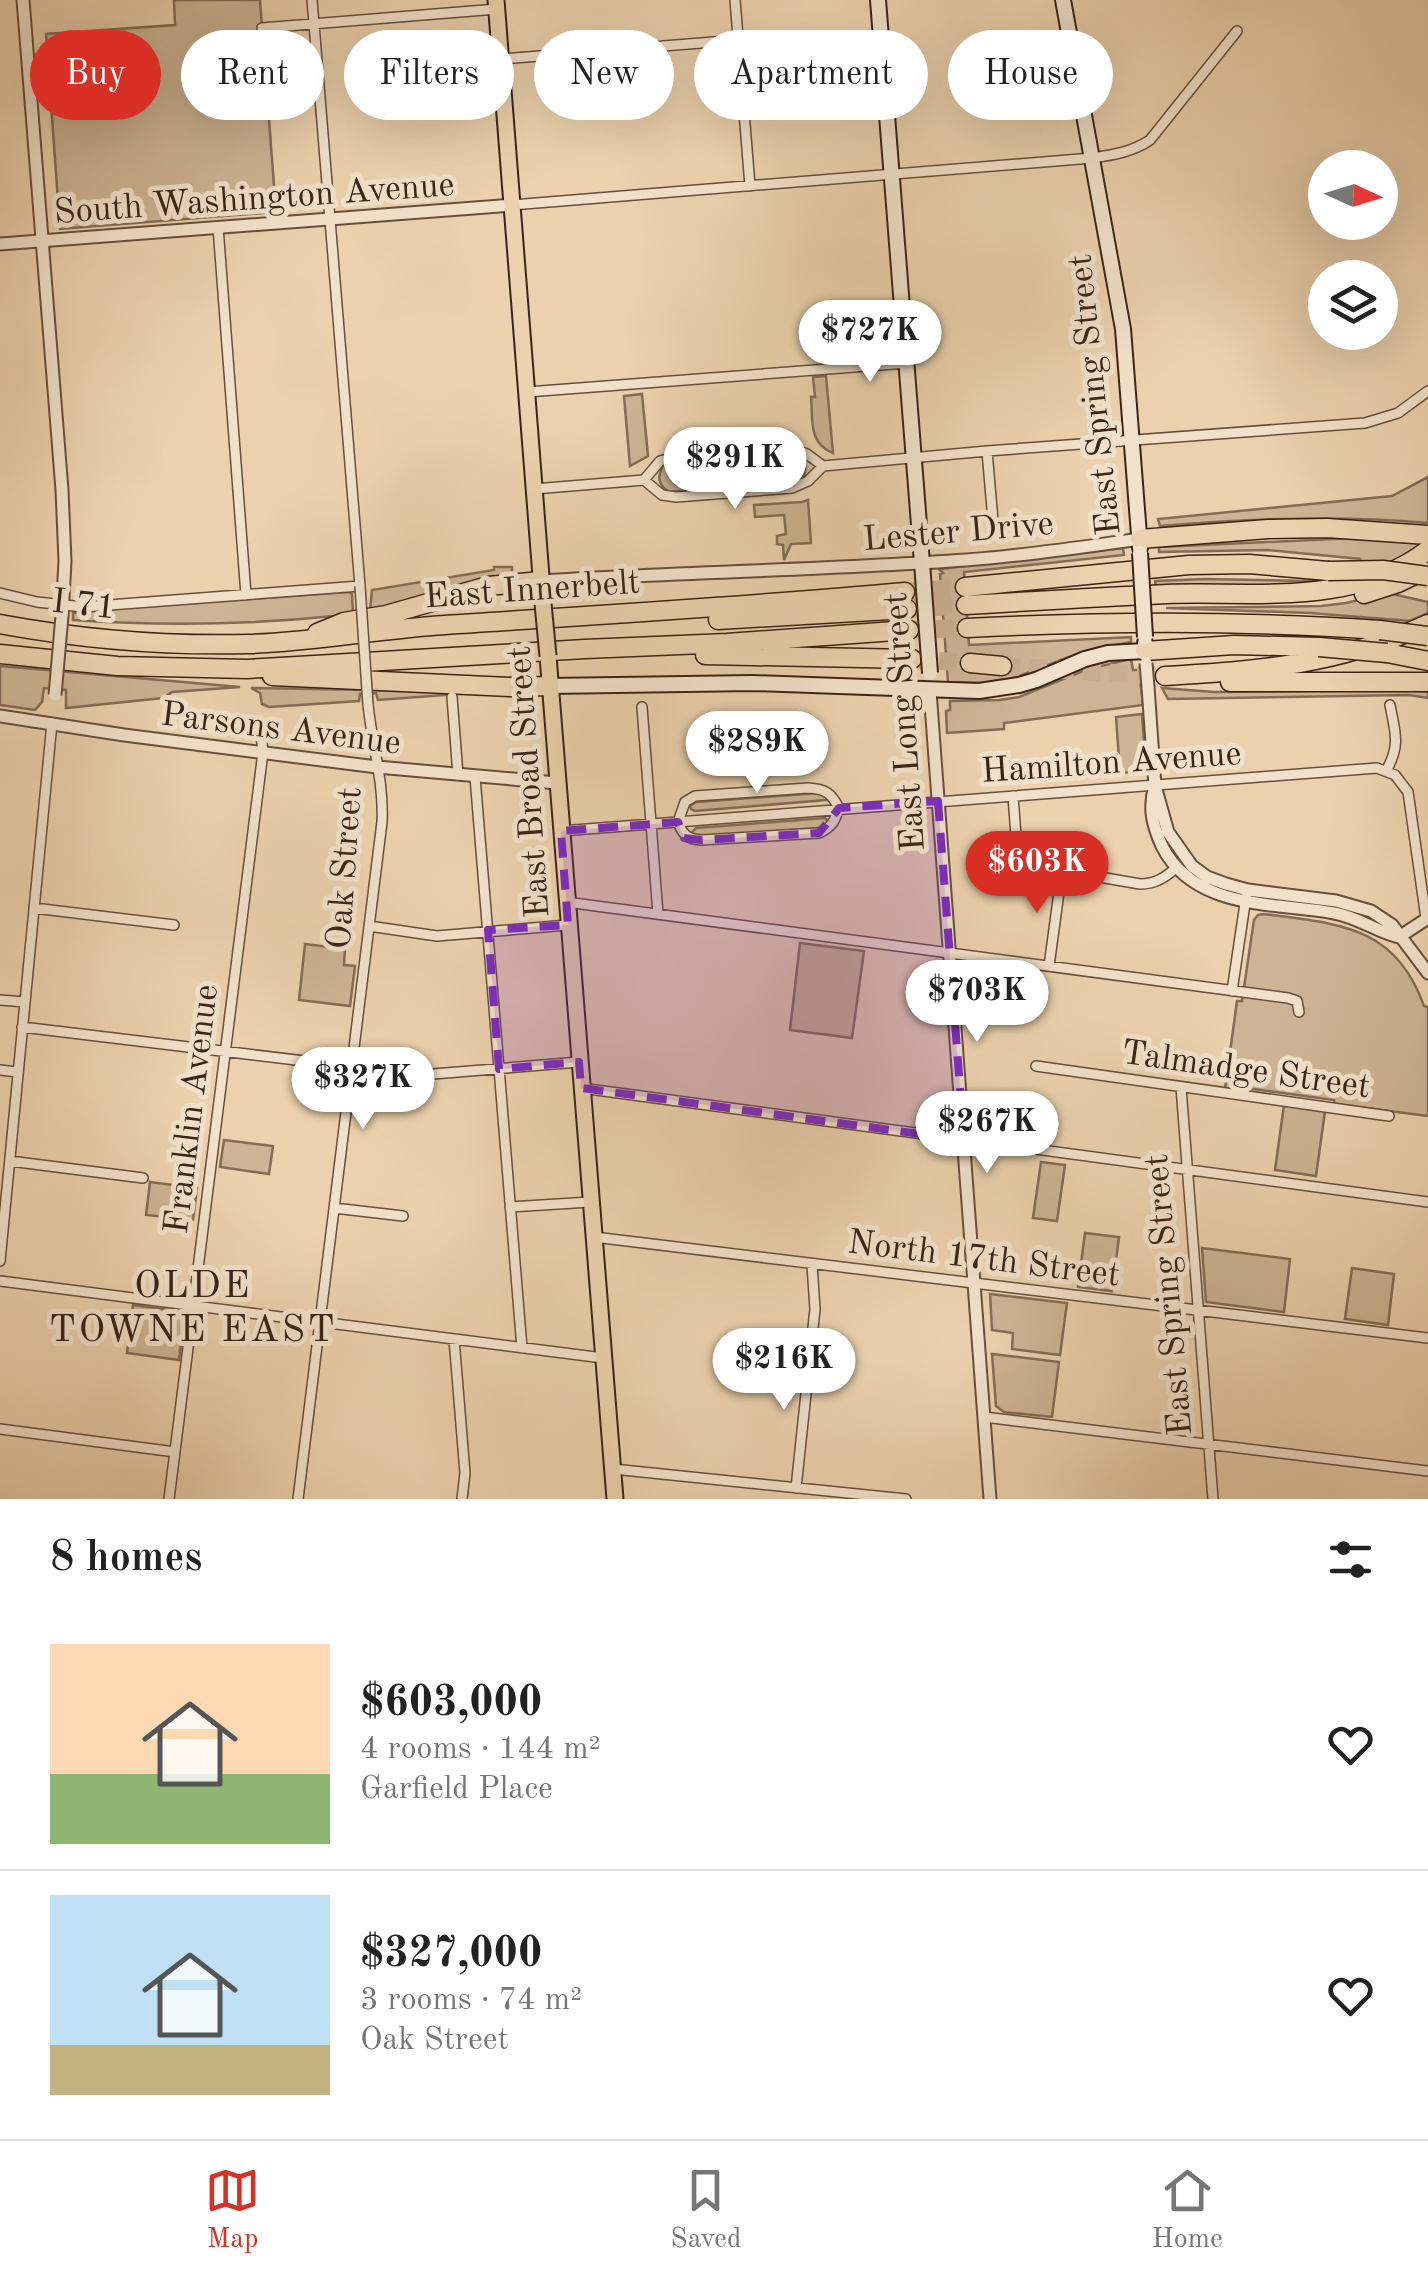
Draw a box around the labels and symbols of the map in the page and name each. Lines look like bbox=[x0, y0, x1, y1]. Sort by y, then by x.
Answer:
north arrow bbox=[1308, 150, 1398, 240]
street label: South Washington Avenue bbox=[53, 168, 456, 231]
street label: East Spring Street bbox=[1063, 252, 1128, 537]
pin: $727K bbox=[800, 300, 940, 385]
pin: $291K bbox=[665, 427, 805, 512]
street label: Lester Drive bbox=[861, 507, 1055, 558]
street label: East Innerbelt bbox=[423, 565, 641, 616]
street label: I 71 bbox=[50, 585, 117, 626]
street label: East Long Street bbox=[879, 591, 932, 853]
street label: East Broad Street bbox=[503, 645, 556, 919]
street label: Parsons Avenue bbox=[159, 697, 403, 762]
pin: $289K bbox=[687, 711, 827, 796]
street label: Hamilton Avenue bbox=[980, 737, 1243, 790]
street label: Oak Street bbox=[322, 786, 369, 950]
pin: $603K bbox=[967, 831, 1107, 916]
pin: $703K bbox=[907, 960, 1047, 1045]
street label: Franklin Avenue bbox=[160, 983, 225, 1236]
street label: Talmadge Street bbox=[1119, 1036, 1372, 1105]
pin: $327K bbox=[293, 1047, 433, 1132]
pin: $267K bbox=[917, 1091, 1057, 1176]
street label: East Spring Street bbox=[1140, 1152, 1199, 1437]
street label: North 17th Street bbox=[845, 1225, 1122, 1294]
district label: OLDE TOWNE EAST bbox=[49, 1268, 337, 1350]
pin: $216K bbox=[714, 1328, 854, 1413]

